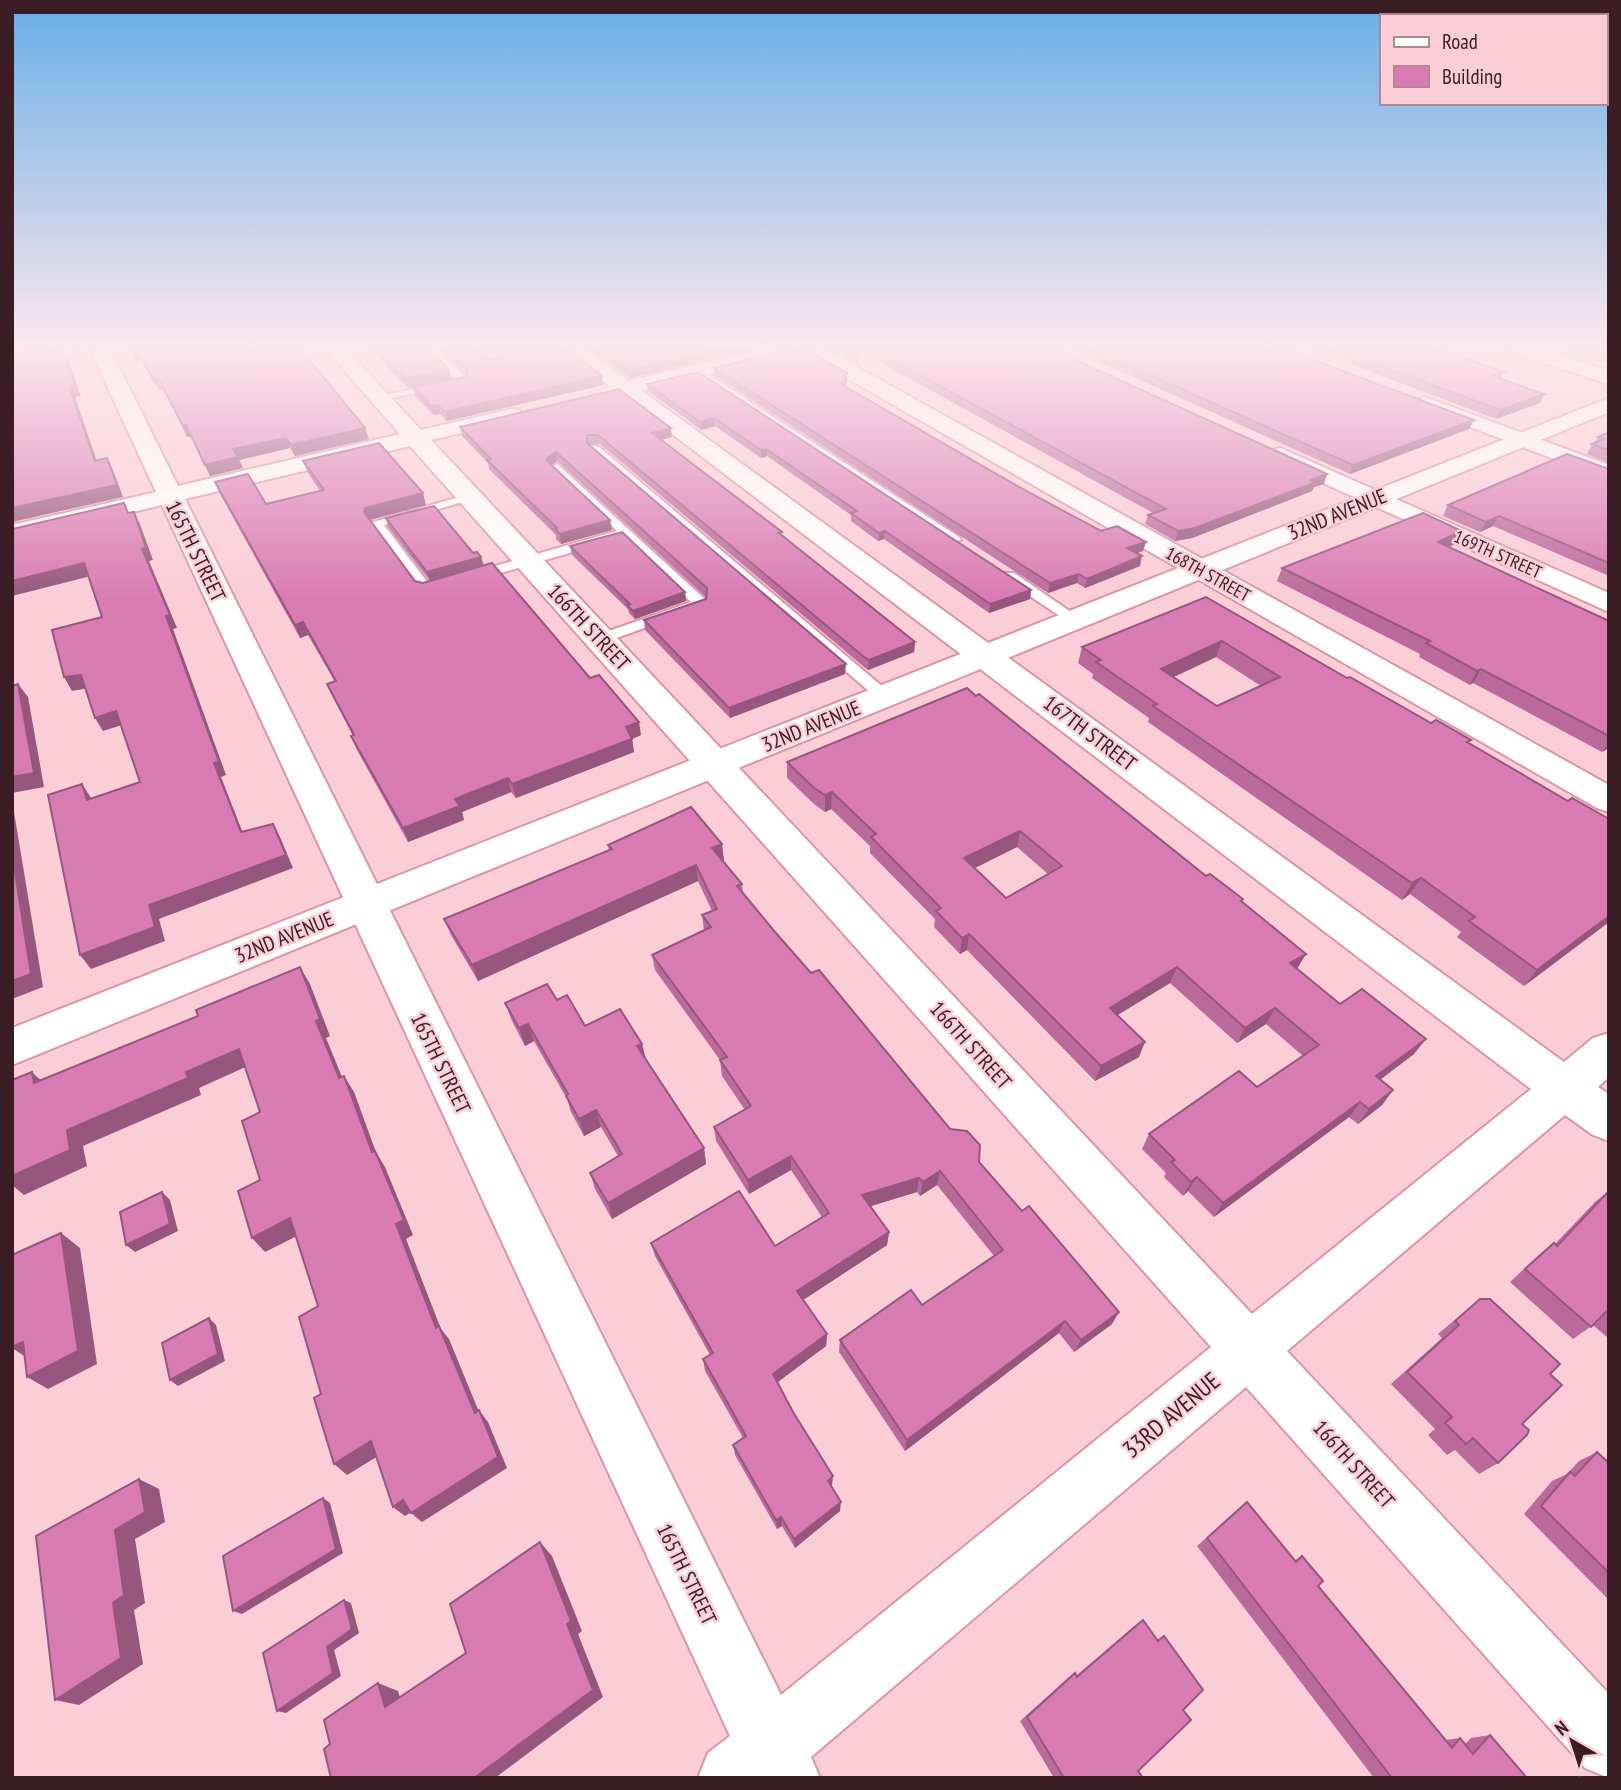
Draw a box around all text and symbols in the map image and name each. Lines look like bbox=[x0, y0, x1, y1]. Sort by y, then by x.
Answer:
legend bbox=[1380, 14, 1607, 105]
text: Road bbox=[1442, 28, 1478, 55]
text: Building bbox=[1442, 63, 1502, 90]
street label: 32ND AVENUE bbox=[1284, 482, 1390, 546]
street label: 165TH STREET bbox=[160, 496, 232, 607]
street label: 169TH STREET bbox=[1451, 524, 1545, 584]
street label: 168TH STREET bbox=[1161, 541, 1255, 607]
street label: 166TH STREET bbox=[542, 578, 637, 677]
street label: 167TH STREET bbox=[1038, 689, 1142, 777]
street label: 32ND AVENUE bbox=[758, 694, 864, 758]
street label: 32ND AVENUE bbox=[231, 905, 337, 969]
street label: 166TH STREET bbox=[924, 995, 1018, 1095]
street label: 165TH STREET bbox=[405, 1008, 477, 1119]
street label: 33RD AVENUE bbox=[1116, 1365, 1226, 1465]
street label: 166TH STREET bbox=[1307, 1414, 1401, 1514]
street label: 165TH STREET bbox=[651, 1519, 723, 1630]
north arrow bbox=[1537, 1706, 1607, 1776]
text: N bbox=[1550, 1715, 1573, 1740]

